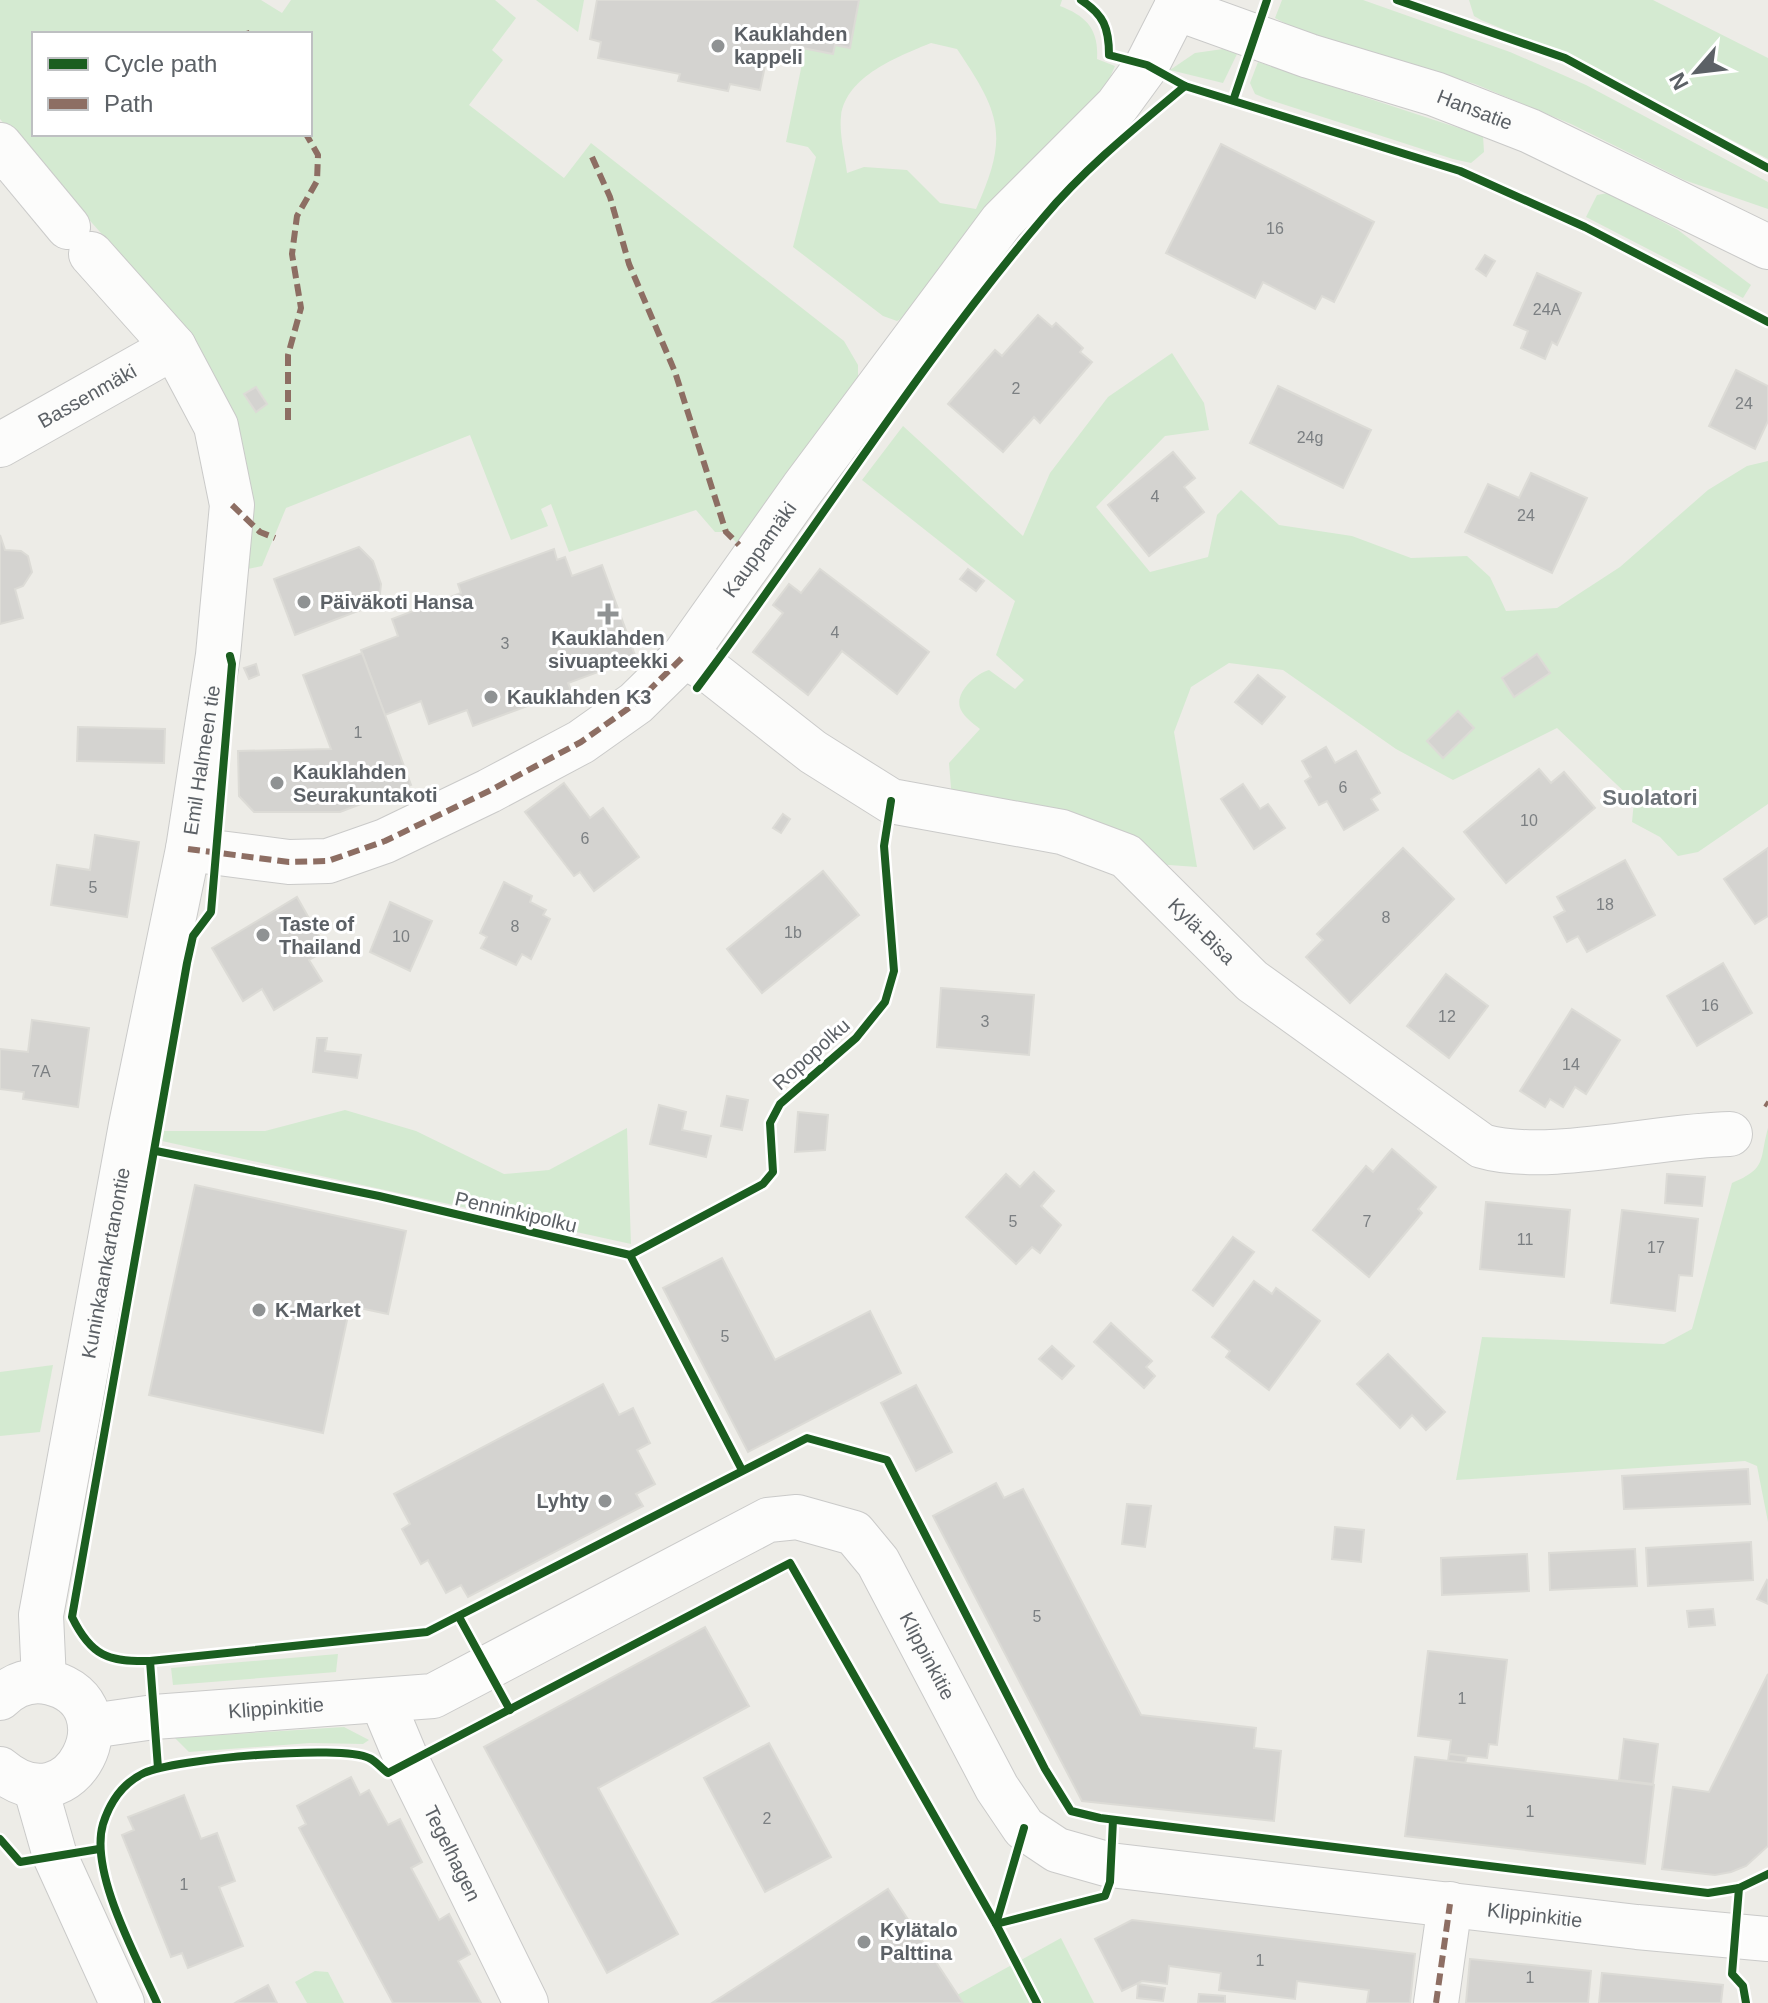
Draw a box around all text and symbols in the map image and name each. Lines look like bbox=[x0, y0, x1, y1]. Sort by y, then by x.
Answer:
place label: Kauklahden kappeli bbox=[734, 23, 847, 68]
legend bbox=[32, 32, 312, 136]
north arrow bbox=[1656, 32, 1736, 112]
marker: Kauklahden kappeli bbox=[709, 37, 727, 55]
text: Cycle path bbox=[104, 50, 217, 77]
text: N bbox=[1664, 68, 1694, 94]
street label: Hansatie bbox=[1434, 85, 1516, 134]
text: Path bbox=[104, 90, 153, 117]
house number: 16 bbox=[1266, 220, 1284, 237]
house number: 24A bbox=[1533, 301, 1562, 318]
street label: Bassenmäki bbox=[34, 360, 140, 432]
house number: 2 bbox=[1012, 380, 1021, 397]
house number: 24 bbox=[1735, 395, 1753, 412]
house number: 24g bbox=[1297, 429, 1323, 446]
house number: 4 bbox=[1151, 488, 1160, 505]
street label: Kauppamäki bbox=[718, 498, 801, 601]
house number: 24 bbox=[1517, 507, 1535, 524]
place label: Päiväkoti Hansa bbox=[320, 591, 474, 613]
marker: Päiväkoti Hansa bbox=[295, 593, 313, 611]
marker: Kauklahden sivuapteekki bbox=[599, 605, 617, 623]
house number: 4 bbox=[831, 624, 840, 641]
place label: Kauklahden sivuapteekki bbox=[548, 627, 668, 672]
house number: 3 bbox=[501, 635, 510, 652]
street label: Emil Halmeen tie bbox=[179, 684, 224, 837]
place label: Kauklahden K3 bbox=[507, 686, 651, 708]
marker: Kauklahden K3 bbox=[482, 688, 500, 706]
house number: 1 bbox=[354, 724, 363, 741]
place label: Kauklahden Seurakuntakoti bbox=[293, 761, 437, 806]
marker: Kauklahden Seurakuntakoti bbox=[268, 774, 286, 792]
house number: 6 bbox=[1339, 779, 1348, 796]
district label: Suolatori bbox=[1602, 785, 1698, 810]
house number: 10 bbox=[1520, 812, 1538, 829]
house number: 6 bbox=[581, 830, 590, 847]
house number: 5 bbox=[89, 879, 98, 896]
street label: Kylä-Bisa bbox=[1164, 894, 1240, 969]
house number: 18 bbox=[1596, 896, 1614, 913]
house number: 8 bbox=[1382, 909, 1391, 926]
place label: Taste of Thailand bbox=[279, 913, 361, 958]
house number: 8 bbox=[511, 918, 520, 935]
house number: 1b bbox=[784, 924, 802, 941]
marker: Taste of Thailand bbox=[254, 926, 272, 944]
house number: 10 bbox=[392, 928, 410, 945]
house number: 16 bbox=[1701, 997, 1719, 1014]
house number: 12 bbox=[1438, 1008, 1456, 1025]
house number: 3 bbox=[981, 1013, 990, 1030]
street label: Ropopolku bbox=[768, 1014, 854, 1094]
house number: 14 bbox=[1562, 1056, 1580, 1073]
house number: 7A bbox=[31, 1063, 51, 1080]
street label: Kuninkaankartanontie bbox=[77, 1166, 134, 1360]
street label: Penninkipolku bbox=[453, 1187, 579, 1237]
house number: 5 bbox=[1009, 1213, 1018, 1230]
house number: 7 bbox=[1363, 1213, 1372, 1230]
house number: 11 bbox=[1517, 1231, 1533, 1248]
house number: 17 bbox=[1647, 1239, 1665, 1256]
place label: K-Market bbox=[275, 1299, 361, 1321]
marker: K-Market bbox=[250, 1301, 268, 1319]
house number: 5 bbox=[721, 1328, 730, 1345]
place label: Lyhty bbox=[536, 1490, 590, 1512]
marker: Lyhty bbox=[596, 1492, 614, 1510]
street label: Klippinkitie bbox=[895, 1608, 959, 1703]
house number: 5 bbox=[1033, 1608, 1042, 1625]
house number: 1 bbox=[1458, 1690, 1467, 1707]
street label: Klippinkitie bbox=[227, 1693, 325, 1722]
street label: Tegelhagen bbox=[420, 1802, 485, 1905]
house number: 1 bbox=[1526, 1803, 1535, 1820]
house number: 2 bbox=[763, 1810, 772, 1827]
house number: 1 bbox=[180, 1876, 189, 1893]
street label: Klippinkitie bbox=[1486, 1898, 1584, 1931]
place label: Kylätalo Palttina bbox=[880, 1919, 958, 1964]
marker: Kylätalo Palttina bbox=[855, 1933, 873, 1951]
house number: 1 bbox=[1256, 1952, 1265, 1969]
house number: 1 bbox=[1526, 1969, 1535, 1986]

